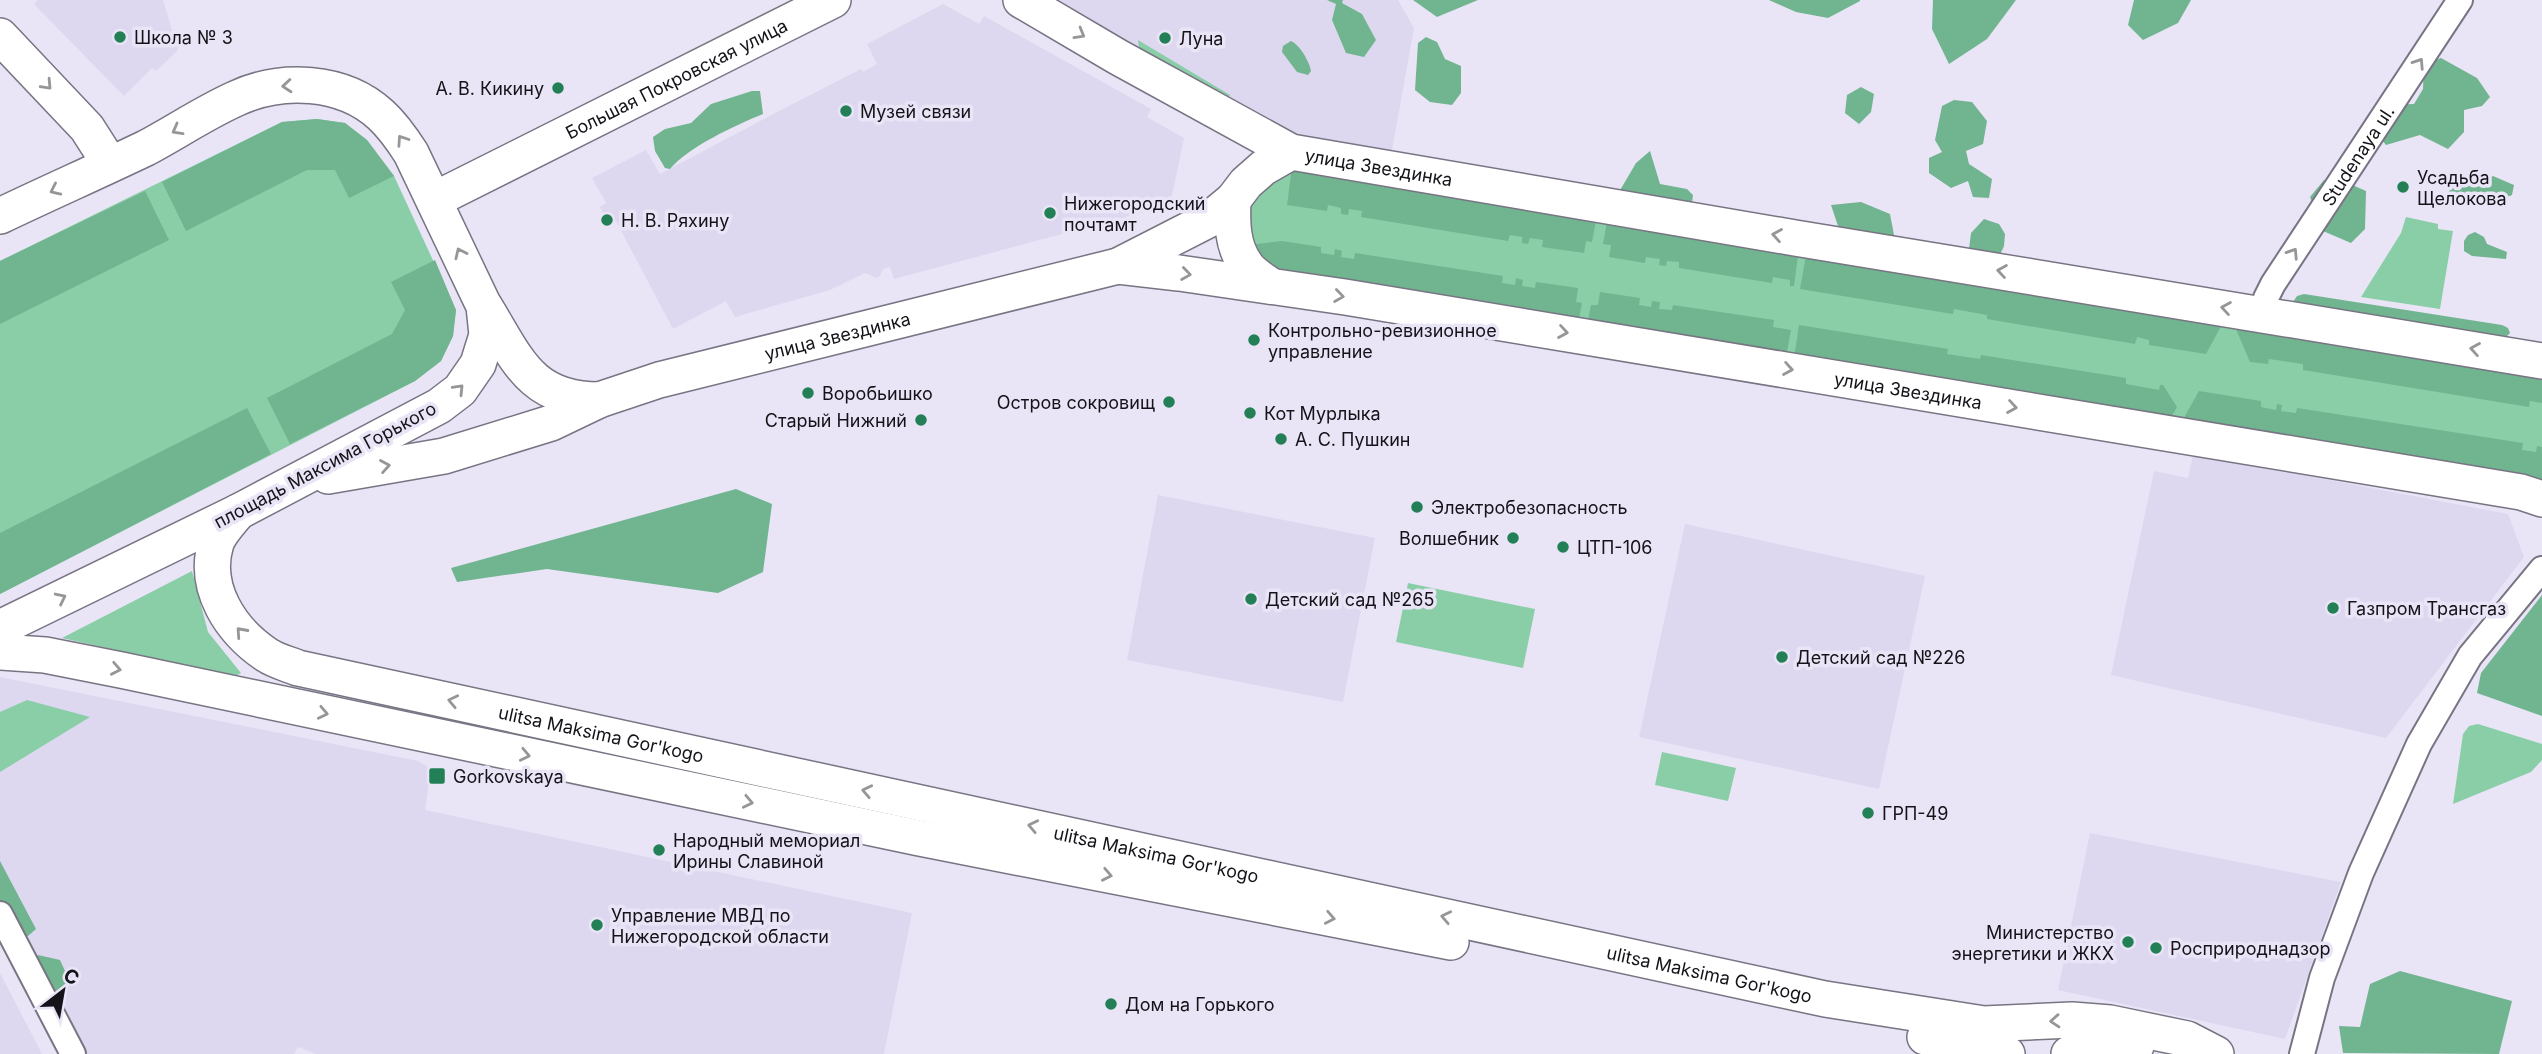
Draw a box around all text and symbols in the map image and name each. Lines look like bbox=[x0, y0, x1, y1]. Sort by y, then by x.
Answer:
street label: Большая Покровская улица bbox=[562, 14, 791, 143]
one-way arrow bbox=[1072, 26, 1085, 39]
place label: Школа № 3 bbox=[134, 27, 233, 48]
place label: Луна bbox=[1179, 28, 1223, 49]
marker: Школа № 3 bbox=[112, 29, 128, 45]
marker: Луна bbox=[1157, 30, 1173, 46]
one-way arrow bbox=[2410, 58, 2423, 71]
one-way arrow bbox=[38, 77, 51, 90]
one-way arrow bbox=[282, 78, 293, 93]
place label: А. В. Кикину bbox=[435, 78, 544, 99]
marker: А. В. Кикину bbox=[550, 80, 566, 96]
place label: Музей связи bbox=[860, 101, 971, 122]
street label: Studenaya ul. bbox=[2317, 101, 2398, 209]
marker: Музей связи bbox=[838, 103, 854, 119]
one-way arrow bbox=[171, 122, 184, 136]
one-way arrow bbox=[397, 134, 410, 147]
street label: улица Звездинка bbox=[1303, 144, 1454, 190]
place label: Усадьба Щелокова bbox=[2417, 167, 2507, 209]
marker: Усадьба Щелокова bbox=[2395, 179, 2411, 195]
one-way arrow bbox=[50, 181, 62, 195]
place label: Нижегородский почтамт bbox=[1064, 193, 1205, 235]
marker: Нижегородский почтамт bbox=[1042, 205, 1058, 221]
place label: Н. В. Ряхину bbox=[621, 210, 729, 231]
marker: Н. В. Ряхину bbox=[599, 212, 615, 228]
one-way arrow bbox=[1771, 228, 1783, 243]
one-way arrow bbox=[454, 248, 468, 260]
one-way arrow bbox=[2285, 248, 2298, 261]
one-way arrow bbox=[1996, 264, 2007, 279]
one-way arrow bbox=[1180, 266, 1192, 281]
one-way arrow bbox=[1333, 288, 1345, 303]
one-way arrow bbox=[2220, 301, 2232, 316]
street label: улица Звездинка bbox=[762, 307, 912, 364]
place label: Контрольно-ревизионное управление bbox=[1268, 320, 1497, 362]
one-way arrow bbox=[1557, 324, 1569, 339]
marker: Контрольно-ревизионное управление bbox=[1246, 332, 1262, 348]
one-way arrow bbox=[2469, 342, 2481, 357]
one-way arrow bbox=[1782, 361, 1794, 376]
street label: улица Звездинка bbox=[1833, 368, 1984, 413]
place label: Воробьишко bbox=[822, 383, 933, 404]
one-way arrow bbox=[450, 384, 463, 397]
marker: Воробьишко bbox=[800, 385, 816, 401]
place label: Остров сокровищ bbox=[997, 392, 1155, 413]
marker: Остров сокровищ bbox=[1161, 394, 1177, 410]
street label: площадь Максима Горького bbox=[210, 397, 440, 533]
one-way arrow bbox=[2006, 399, 2018, 414]
place label: Кот Мурлыка bbox=[1264, 403, 1381, 424]
marker: Кот Мурлыка bbox=[1242, 405, 1258, 421]
place label: Старый Нижний bbox=[765, 410, 907, 431]
marker: Старый Нижний bbox=[913, 412, 929, 428]
place label: А. С. Пушкин bbox=[1295, 429, 1411, 450]
marker: А. С. Пушкин bbox=[1273, 431, 1289, 447]
one-way arrow bbox=[379, 459, 391, 474]
place label: Электробезопасность bbox=[1431, 497, 1628, 518]
marker: Электробезопасность bbox=[1409, 499, 1425, 515]
place label: Волшебник bbox=[1399, 528, 1499, 549]
marker: Волшебник bbox=[1505, 530, 1521, 546]
place label: ЦТП-106 bbox=[1577, 537, 1652, 558]
marker: ЦТП-106 bbox=[1555, 539, 1571, 555]
place label: Детский сад №265 bbox=[1265, 589, 1434, 610]
marker: Детский сад №265 bbox=[1243, 591, 1259, 607]
one-way arrow bbox=[54, 593, 66, 607]
place label: Газпром Трансгаз bbox=[2347, 598, 2506, 619]
marker: Газпром Трансгаз bbox=[2325, 600, 2341, 616]
one-way arrow bbox=[237, 627, 249, 640]
place label: Детский сад №226 bbox=[1796, 647, 1965, 668]
marker: Детский сад №226 bbox=[1774, 649, 1790, 665]
one-way arrow bbox=[110, 661, 122, 676]
one-way arrow bbox=[447, 695, 459, 710]
street label: ulitsa Maksima Gor'kogo bbox=[497, 701, 706, 766]
one-way arrow bbox=[317, 704, 329, 719]
one-way arrow bbox=[519, 747, 531, 762]
marker: Gorkovskaya bbox=[427, 766, 447, 786]
place label: Gorkovskaya bbox=[453, 766, 564, 787]
one-way arrow bbox=[861, 784, 873, 799]
one-way arrow bbox=[742, 794, 754, 809]
place label: ГРП-49 bbox=[1882, 803, 1948, 824]
marker: ГРП-49 bbox=[1860, 805, 1876, 821]
one-way arrow bbox=[1027, 820, 1039, 835]
street label: ulitsa Maksima Gor'kogo bbox=[1052, 822, 1261, 886]
place label: Народный мемориал Ирины Славиной bbox=[673, 830, 860, 872]
marker: Народный мемориал Ирины Славиной bbox=[651, 842, 667, 858]
one-way arrow bbox=[1101, 867, 1113, 882]
place label: Управление МВД по Нижегородской области bbox=[611, 905, 829, 947]
one-way arrow bbox=[1324, 910, 1336, 925]
one-way arrow bbox=[1440, 911, 1452, 925]
marker: Управление МВД по Нижегородской области bbox=[589, 917, 605, 933]
place label: Министерство энергетики и ЖКХ bbox=[1951, 922, 2114, 964]
marker: Министерство энергетики и ЖКХ bbox=[2120, 934, 2136, 950]
place label: Росприроднадзор bbox=[2170, 938, 2331, 959]
marker: Росприроднадзор bbox=[2148, 940, 2164, 956]
street label: ulitsa Maksima Gor'kogo bbox=[1605, 942, 1814, 1006]
north arrow bbox=[28, 956, 98, 1026]
text: С bbox=[60, 963, 83, 990]
place label: Дом на Горького bbox=[1125, 994, 1275, 1015]
marker: Дом на Горького bbox=[1103, 996, 1119, 1012]
one-way arrow bbox=[2049, 1013, 2060, 1028]

